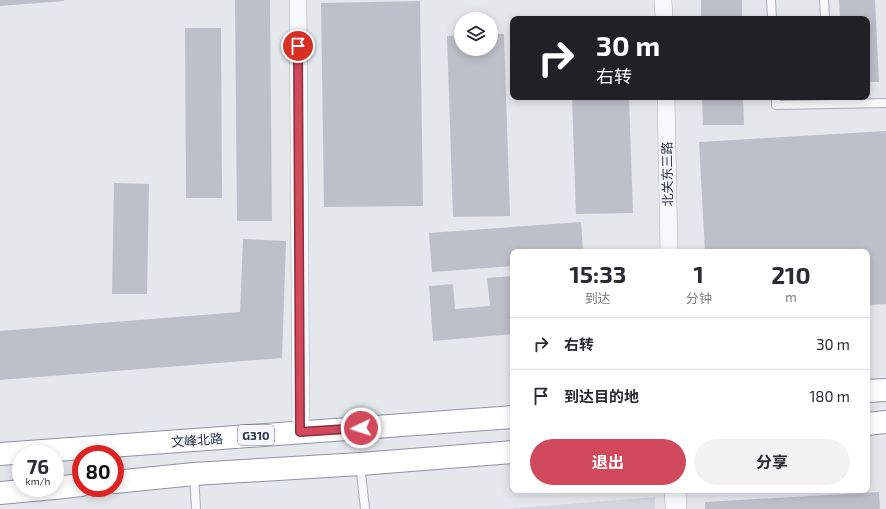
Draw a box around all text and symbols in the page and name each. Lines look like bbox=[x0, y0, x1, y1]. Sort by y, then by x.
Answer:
map controls bbox=[454, 12, 498, 56]
button: layers bbox=[454, 12, 498, 56]
text: 30 m bbox=[596, 28, 660, 62]
pin bbox=[281, 29, 315, 63]
icon: right bbox=[530, 32, 582, 84]
icon: arrive bbox=[287, 35, 309, 57]
text: 右转 bbox=[596, 65, 632, 87]
street label: 北关东三路 bbox=[658, 141, 676, 207]
text: 15:33 bbox=[569, 259, 626, 288]
text: 1 bbox=[694, 259, 704, 288]
text: 210 bbox=[771, 260, 811, 289]
text: m bbox=[785, 289, 797, 305]
text: 到达 bbox=[585, 290, 611, 306]
text: 分钟 bbox=[686, 290, 712, 306]
icon: right bbox=[530, 333, 552, 355]
text: 右转 bbox=[564, 335, 594, 353]
text: 30 m bbox=[816, 335, 850, 353]
icon: arrive bbox=[530, 385, 552, 407]
text: 到达目的地 bbox=[564, 387, 639, 405]
text: 180 m bbox=[809, 387, 850, 405]
position arrow bbox=[340, 407, 382, 449]
road number: G310 bbox=[238, 425, 274, 445]
street label: 文峰北路 bbox=[170, 430, 224, 450]
button: 退出 bbox=[530, 439, 686, 485]
button: 分享 bbox=[694, 439, 850, 485]
speed limit sign: 80 bbox=[72, 445, 124, 497]
text: 76 bbox=[27, 454, 49, 478]
text: km/h bbox=[26, 475, 50, 487]

